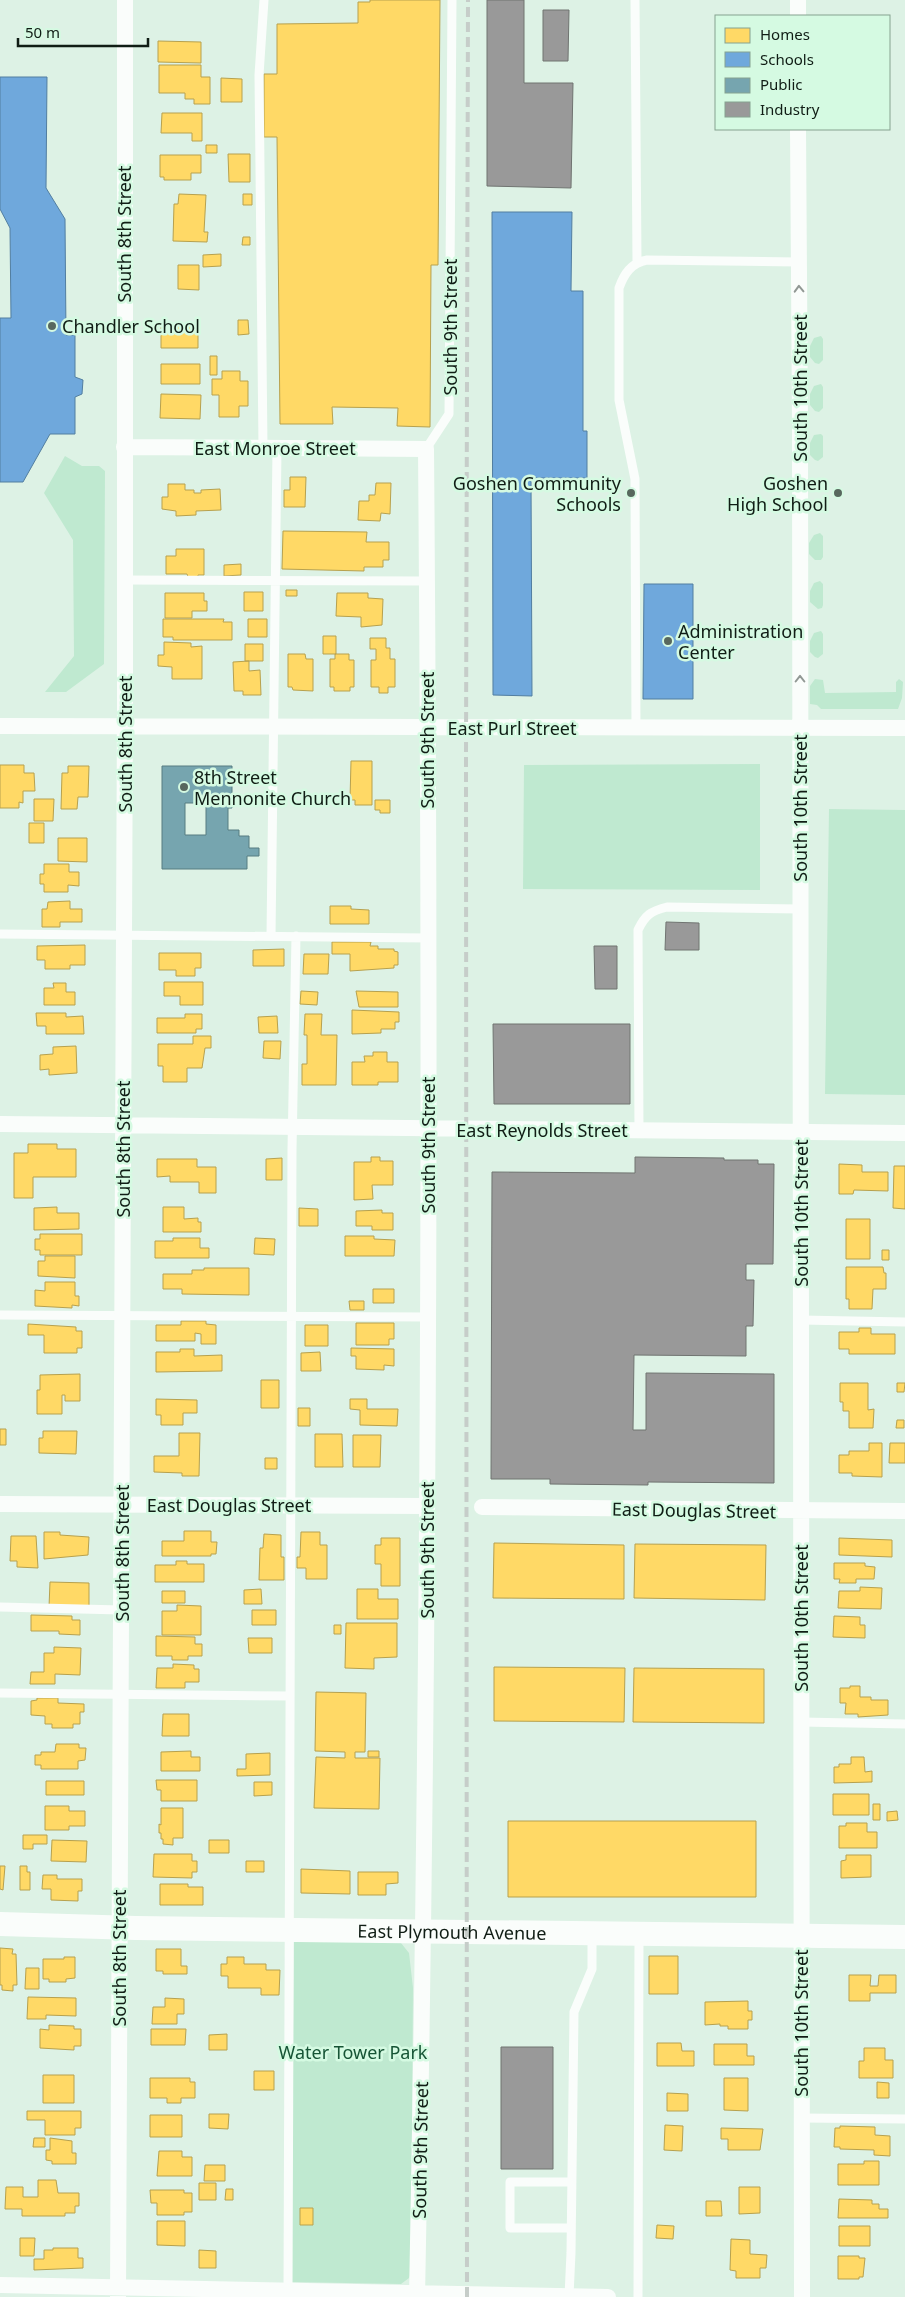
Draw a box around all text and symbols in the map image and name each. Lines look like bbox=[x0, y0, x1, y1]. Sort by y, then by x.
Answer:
scale bar bbox=[18, 15, 148, 47]
legend bbox=[715, 15, 890, 130]
text: 50 m bbox=[25, 22, 60, 42]
text: Homes bbox=[760, 24, 810, 44]
text: Schools bbox=[760, 49, 814, 69]
text: Public bbox=[760, 74, 803, 94]
text: Industry bbox=[760, 99, 820, 119]
street label: South 8th Street bbox=[112, 165, 136, 303]
street label: South 9th Street bbox=[438, 258, 462, 396]
one-way arrow bbox=[794, 285, 804, 292]
place label: Chandler School bbox=[62, 314, 200, 338]
street label: South 10th Street bbox=[788, 314, 812, 462]
marker: Chandler School bbox=[46, 320, 58, 332]
street label: East Monroe Street bbox=[194, 436, 356, 460]
place label: Goshen Community Schools bbox=[453, 471, 622, 516]
place label: Goshen High School bbox=[727, 471, 828, 516]
marker: Goshen Community Schools bbox=[625, 487, 637, 499]
marker: Goshen High School bbox=[832, 487, 844, 499]
place label: Administration Center bbox=[678, 619, 803, 664]
marker: Administration Center bbox=[662, 635, 674, 647]
street label: South 9th Street bbox=[415, 671, 439, 809]
street label: South 8th Street bbox=[113, 675, 137, 813]
one-way arrow bbox=[795, 675, 806, 683]
street label: East Purl Street bbox=[448, 716, 577, 740]
street label: South 10th Street bbox=[788, 734, 812, 882]
place label: 8th Street Mennonite Church bbox=[194, 765, 351, 810]
marker: 8th Street Mennonite Church bbox=[178, 781, 190, 793]
street label: South 9th Street bbox=[416, 1076, 440, 1214]
street label: South 8th Street bbox=[111, 1080, 135, 1218]
street label: East Reynolds Street bbox=[456, 1118, 628, 1142]
street label: South 10th Street bbox=[789, 1139, 813, 1287]
street label: South 9th Street bbox=[415, 1481, 439, 1619]
street label: South 8th Street bbox=[110, 1484, 134, 1622]
street label: East Douglas Street bbox=[147, 1493, 312, 1517]
street label: East Douglas Street bbox=[612, 1497, 777, 1523]
street label: South 10th Street bbox=[789, 1544, 813, 1692]
street label: South 8th Street bbox=[107, 1889, 131, 2027]
street label: East Plymouth Avenue bbox=[357, 1919, 547, 1945]
street label: South 10th Street bbox=[789, 1949, 813, 2097]
park label: Water Tower Park bbox=[279, 2040, 428, 2064]
street label: South 9th Street bbox=[407, 2081, 433, 2219]

